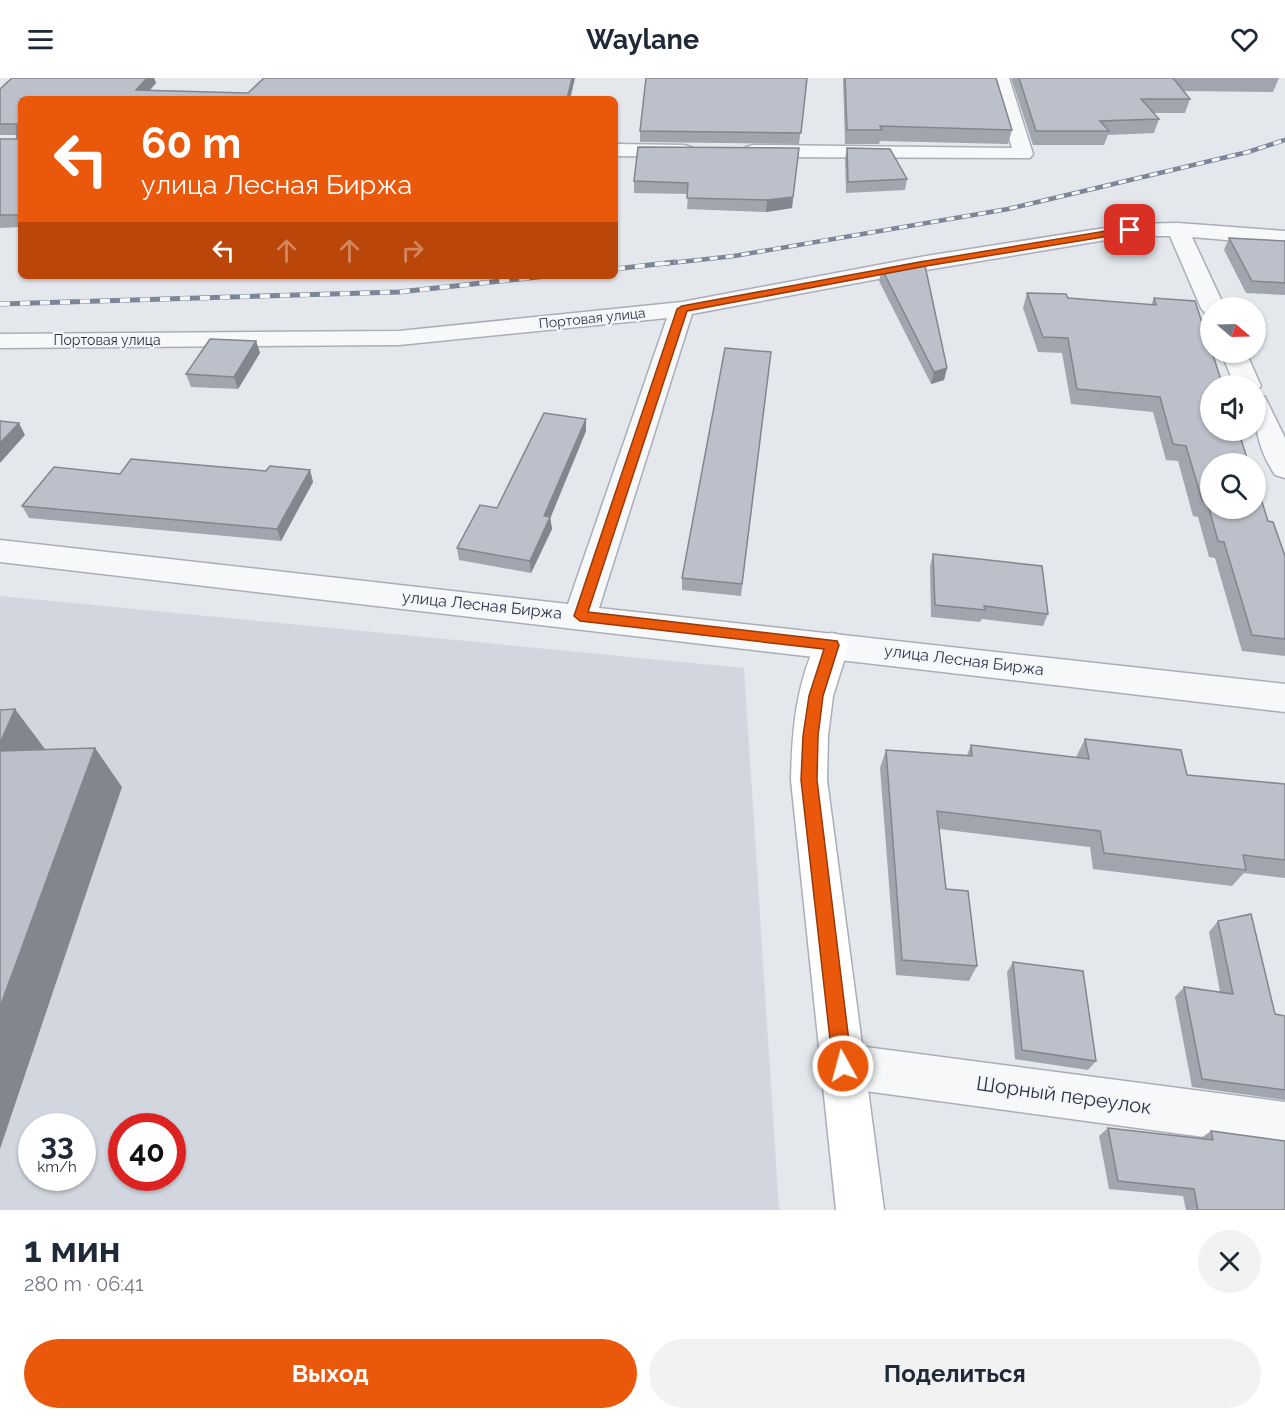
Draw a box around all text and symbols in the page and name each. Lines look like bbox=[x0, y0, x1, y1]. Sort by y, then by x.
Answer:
icon: menu bbox=[24, 23, 57, 56]
icon: heart bbox=[1228, 23, 1261, 56]
text: Waylane bbox=[586, 24, 699, 55]
text: 60 m bbox=[141, 119, 241, 168]
icon: left bbox=[42, 120, 120, 198]
text: улица Лесная Биржа bbox=[141, 169, 412, 200]
pin bbox=[1104, 204, 1155, 255]
icon: arrive bbox=[1113, 213, 1146, 246]
icon: left bbox=[207, 234, 240, 267]
icon: ahead bbox=[270, 234, 303, 267]
icon: ahead bbox=[333, 234, 366, 267]
icon: right bbox=[396, 234, 429, 267]
north arrow bbox=[1200, 297, 1266, 363]
map controls bbox=[1200, 297, 1266, 519]
street label: Портовая улица bbox=[538, 304, 646, 332]
street label: Портовая улица bbox=[53, 332, 161, 348]
button: sound bbox=[1200, 375, 1266, 441]
button: search bbox=[1200, 453, 1266, 519]
street label: улица Лесная Биржа bbox=[401, 587, 563, 623]
street label: улица Лесная Биржа bbox=[883, 641, 1045, 679]
position arrow bbox=[811, 1034, 875, 1098]
street label: Шорный переулок bbox=[975, 1071, 1153, 1119]
speed limit sign: 40 bbox=[108, 1113, 186, 1191]
text: 33 bbox=[40, 1127, 74, 1162]
text: km/h bbox=[37, 1158, 77, 1176]
text: 1 мин bbox=[24, 1228, 120, 1270]
button: close bbox=[1198, 1230, 1261, 1293]
text: 280 m · 06:41 bbox=[24, 1272, 144, 1296]
button: Выход bbox=[24, 1339, 637, 1408]
button: Поделиться bbox=[649, 1339, 1261, 1408]

